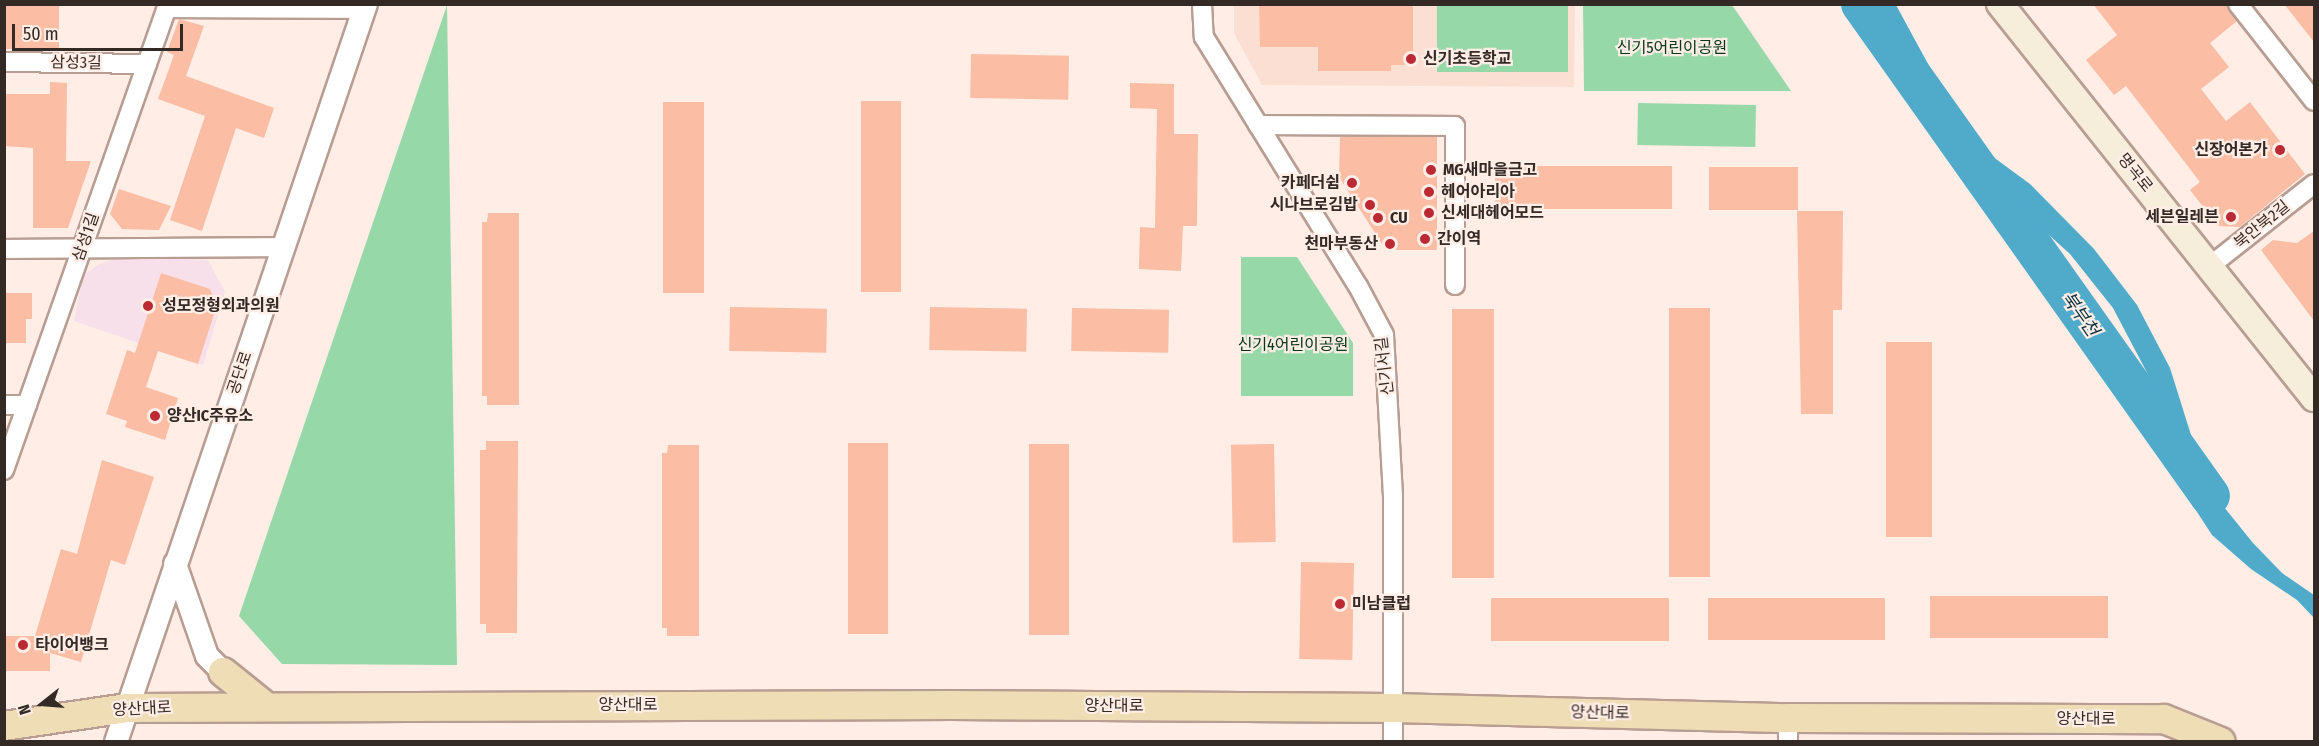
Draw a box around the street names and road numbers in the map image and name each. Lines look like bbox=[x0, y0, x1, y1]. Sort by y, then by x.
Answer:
street label: 삼성3길 bbox=[50, 53, 102, 73]
street label: 명곡로 bbox=[2114, 150, 2156, 196]
street label: 북안북2길 bbox=[2230, 197, 2294, 253]
street label: 삼성1길 bbox=[69, 210, 103, 264]
street label: 신기서길 bbox=[1372, 336, 1398, 396]
street label: 공단로 bbox=[224, 349, 256, 397]
street label: 양산대로 bbox=[599, 695, 657, 715]
street label: 양산대로 bbox=[1085, 696, 1143, 716]
street label: 양산대로 bbox=[112, 698, 172, 720]
street label: 양산대로 bbox=[1570, 703, 1630, 723]
street label: 양산대로 bbox=[2057, 709, 2115, 729]

